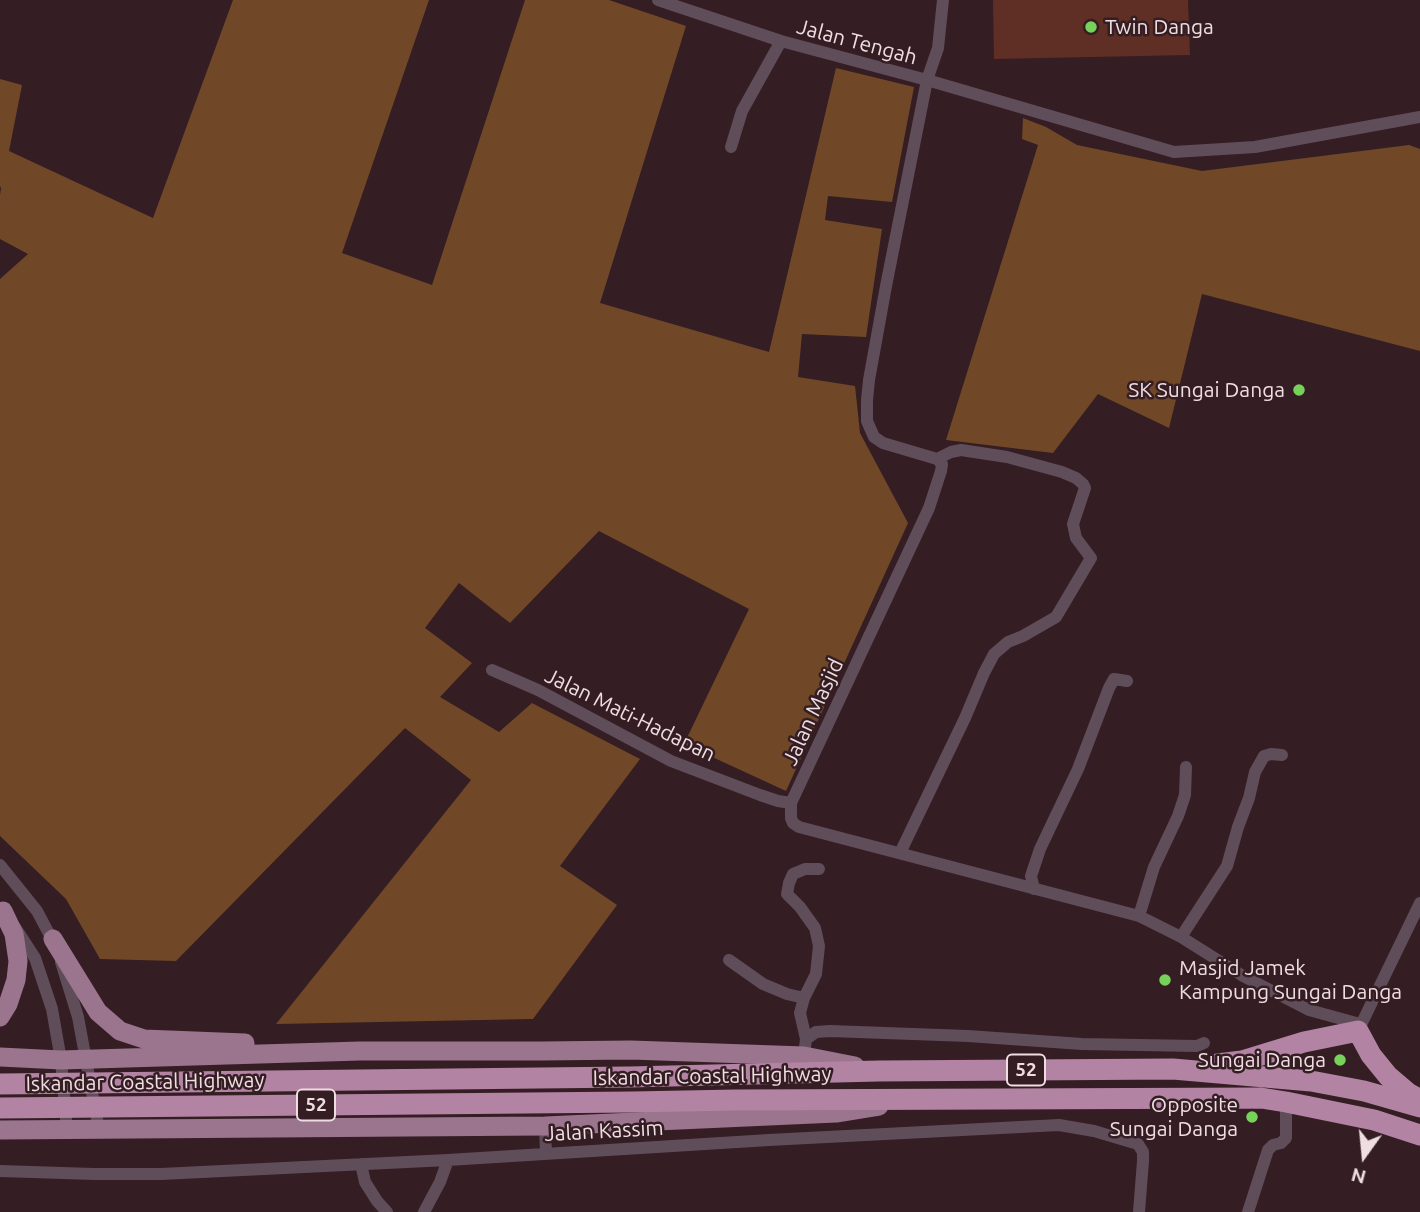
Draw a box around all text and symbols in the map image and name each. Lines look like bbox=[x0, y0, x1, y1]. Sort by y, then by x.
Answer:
street label: Jalan Tengah bbox=[794, 14, 920, 70]
place label: Twin Danga bbox=[1105, 14, 1214, 40]
marker: Twin Danga bbox=[1083, 19, 1099, 35]
place label: SK Sungai Danga bbox=[1128, 377, 1285, 403]
marker: SK Sungai Danga bbox=[1291, 382, 1307, 398]
street label: Jalan Masjid bbox=[777, 655, 849, 769]
street label: Jalan Mati-Hadapan bbox=[541, 663, 719, 767]
place label: Masjid Jamek Kampung Sungai Danga bbox=[1179, 955, 1402, 1005]
marker: Masjid Jamek Kampung Sungai Danga bbox=[1157, 972, 1173, 988]
place label: Sungai Danga bbox=[1198, 1047, 1326, 1073]
marker: Sungai Danga bbox=[1332, 1052, 1348, 1068]
road number: 52 bbox=[1007, 1054, 1045, 1086]
street label: Iskandar Coastal Highway bbox=[592, 1061, 832, 1091]
street label: Iskandar Coastal Highway bbox=[25, 1067, 265, 1097]
road number: 52 bbox=[297, 1090, 335, 1120]
place label: Opposite Sungai Danga bbox=[1110, 1092, 1238, 1142]
marker: Opposite Sungai Danga bbox=[1244, 1109, 1260, 1125]
street label: Jalan Kassim bbox=[544, 1115, 664, 1147]
north arrow bbox=[1329, 1121, 1399, 1191]
text: N bbox=[1349, 1164, 1368, 1189]

